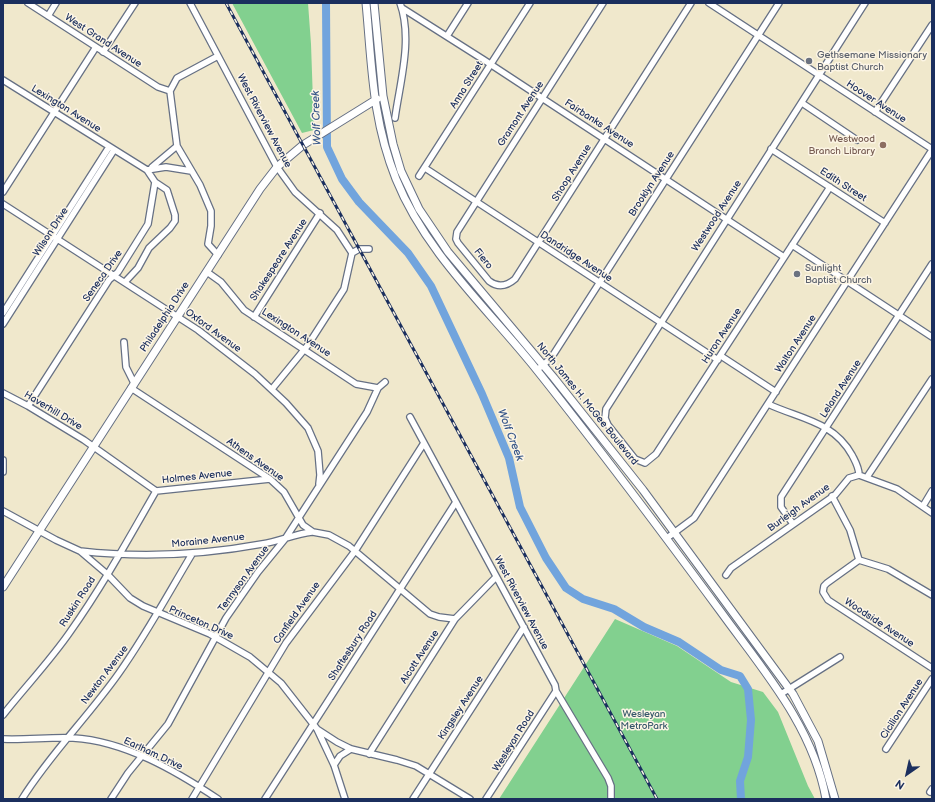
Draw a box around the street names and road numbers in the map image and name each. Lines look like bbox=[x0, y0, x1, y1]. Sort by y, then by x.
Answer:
street label: West Grand Avenue bbox=[62, 12, 144, 70]
street label: Anna Street bbox=[448, 59, 486, 111]
street label: West Riverview Avenue bbox=[234, 72, 294, 170]
street label: Hoover Avenue bbox=[844, 78, 908, 126]
street label: Gramont Avenue bbox=[495, 79, 547, 149]
street label: Lexington Avenue bbox=[29, 83, 103, 135]
street label: Fairbanks Avenue bbox=[562, 97, 636, 151]
street label: Shoop Avenue bbox=[550, 142, 594, 204]
street label: Brooklyn Avenue bbox=[626, 149, 678, 219]
street label: Edith Street bbox=[817, 165, 869, 205]
street label: Westwood Avenue bbox=[690, 178, 744, 254]
street label: Wilson Drive bbox=[31, 205, 71, 259]
street label: Shakespeare Avenue bbox=[248, 217, 310, 303]
street label: Dandridge Avenue bbox=[538, 229, 614, 285]
street label: Fiero bbox=[471, 246, 495, 272]
street label: Seneca Drive bbox=[81, 248, 125, 304]
street label: Philadelphia Drive bbox=[138, 280, 192, 354]
street label: Lexington Avenue bbox=[259, 306, 333, 360]
street label: Huron Avenue bbox=[700, 306, 744, 366]
street label: Oxford Avenue bbox=[183, 307, 243, 355]
street label: Walton Avenue bbox=[773, 313, 819, 375]
street label: North James H. McGee Boulevard bbox=[534, 340, 640, 468]
street label: Leland Avenue bbox=[818, 358, 864, 420]
street label: Haverhill Drive bbox=[22, 389, 84, 433]
street label: Athens Avenue bbox=[224, 436, 286, 484]
street label: Holmes Avenue bbox=[161, 467, 233, 487]
street label: Burleigh Avenue bbox=[766, 481, 832, 535]
street label: Moraine Avenue bbox=[171, 531, 245, 551]
street label: Tennyson Avenue bbox=[216, 543, 272, 615]
street label: West Riverview Avenue bbox=[491, 554, 551, 652]
street label: Ruskin Road bbox=[57, 575, 99, 629]
street label: Canfield Avenue bbox=[271, 580, 323, 646]
street label: Woodside Avenue bbox=[842, 596, 916, 650]
street label: Princeton Drive bbox=[167, 603, 235, 643]
street label: Shaftesbury Road bbox=[326, 609, 380, 683]
street label: Alcott Avenue bbox=[398, 628, 442, 686]
street label: Newton Avenue bbox=[79, 643, 131, 707]
street label: Kingsley Avenue bbox=[436, 674, 486, 742]
street label: Cicilion Avenue bbox=[878, 677, 926, 741]
street label: Wesleyan Road bbox=[490, 708, 538, 774]
street label: Earlham Drive bbox=[122, 735, 184, 773]

